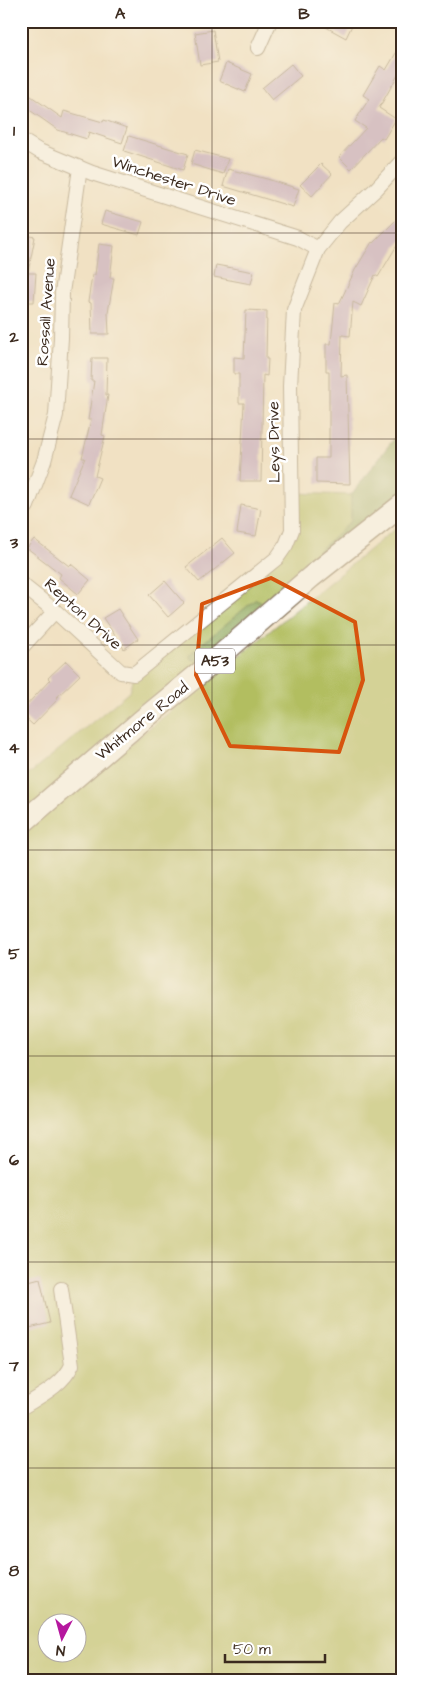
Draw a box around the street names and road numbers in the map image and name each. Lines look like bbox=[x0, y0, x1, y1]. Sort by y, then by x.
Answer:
street label: Winchester Drive bbox=[109, 151, 239, 212]
street label: Rossall Avenue bbox=[31, 257, 61, 367]
street label: Leys Drive bbox=[262, 401, 287, 483]
street label: Repton Drive bbox=[39, 573, 127, 655]
road number: A53 bbox=[195, 648, 235, 674]
street label: Whitmore Road bbox=[91, 677, 193, 765]

